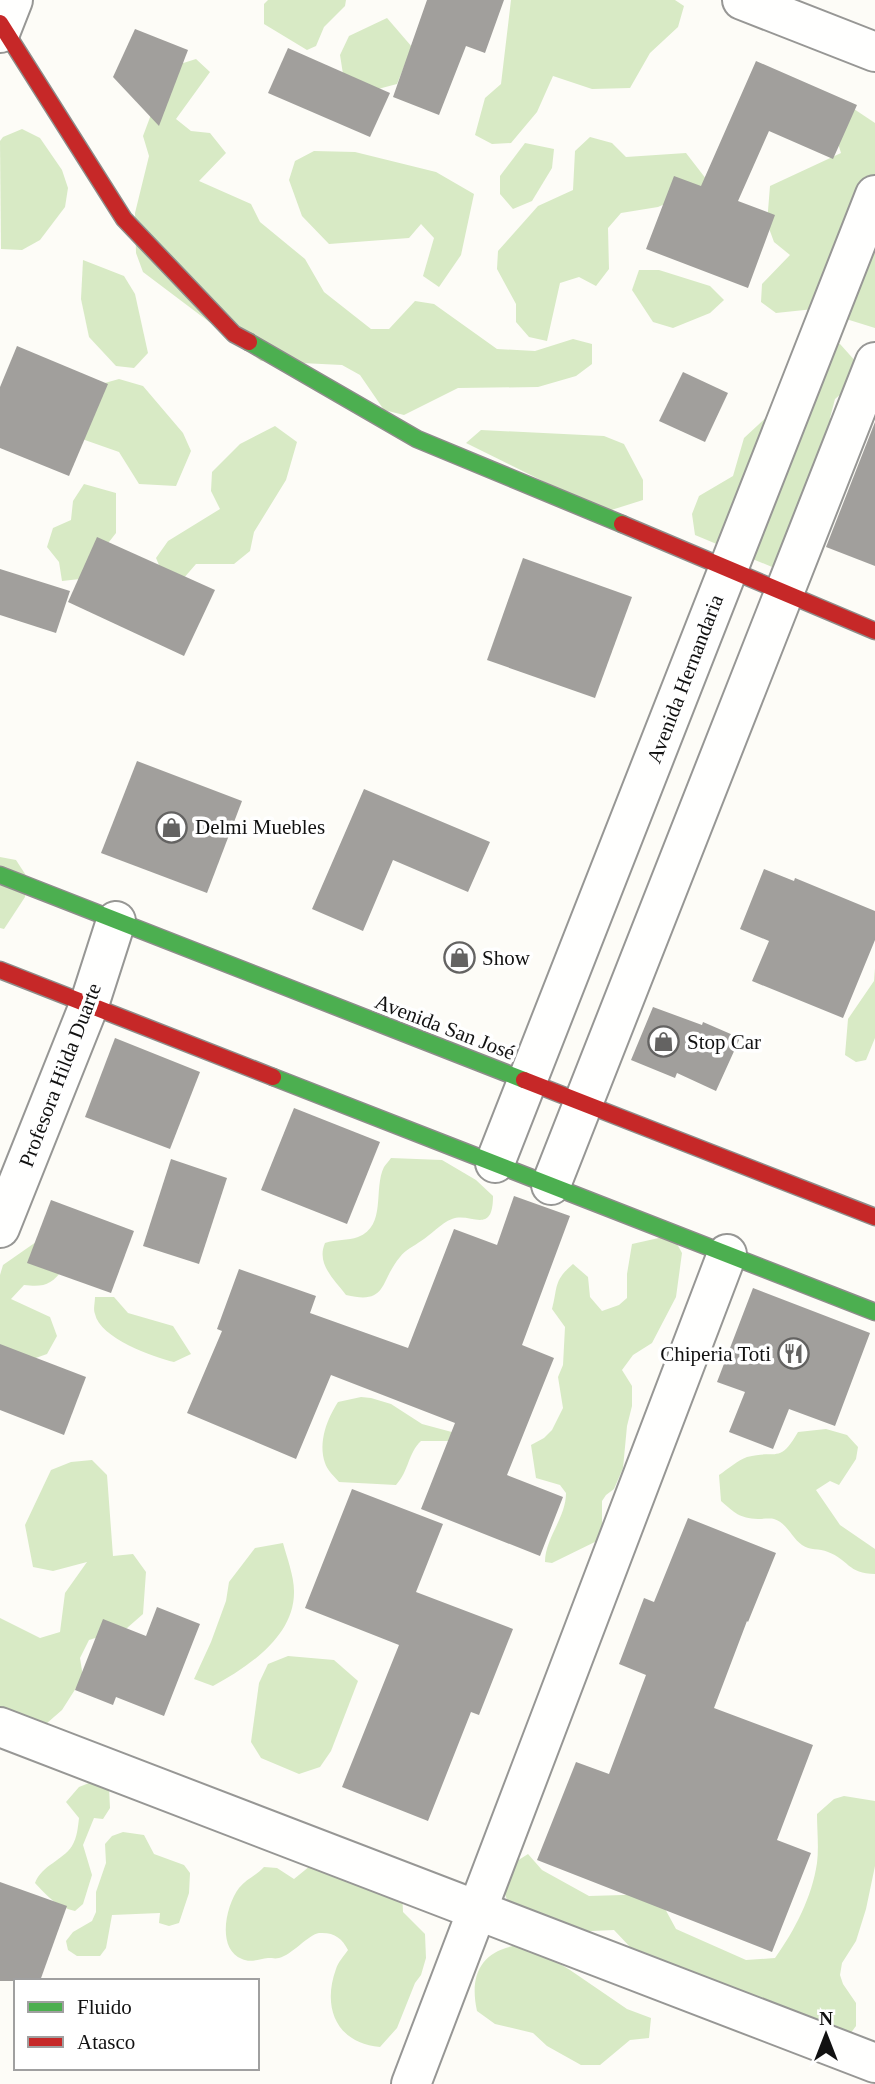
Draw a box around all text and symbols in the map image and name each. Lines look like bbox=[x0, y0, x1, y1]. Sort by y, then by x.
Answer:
street label: Avenida Hernandaria bbox=[642, 591, 728, 767]
shop icon: Delmi Muebles bbox=[155, 810, 189, 844]
place label: Delmi Muebles bbox=[195, 815, 325, 839]
shop icon: Show bbox=[442, 941, 476, 975]
place label: Show bbox=[482, 946, 531, 970]
street label: Profesora Hilda Duarte bbox=[14, 980, 106, 1170]
street label: Avenida San José bbox=[372, 989, 518, 1065]
shop icon: Stop Car bbox=[647, 1025, 681, 1059]
place label: Stop Car bbox=[687, 1030, 761, 1054]
restaurant icon: Chiperia Toti bbox=[777, 1337, 811, 1371]
place label: Chiperia Toti bbox=[660, 1342, 771, 1366]
legend bbox=[14, 1979, 259, 2070]
text: Fluido bbox=[77, 1995, 132, 2019]
north arrow bbox=[791, 2000, 861, 2070]
text: N bbox=[819, 2008, 833, 2029]
text: Atasco bbox=[77, 2030, 135, 2054]

